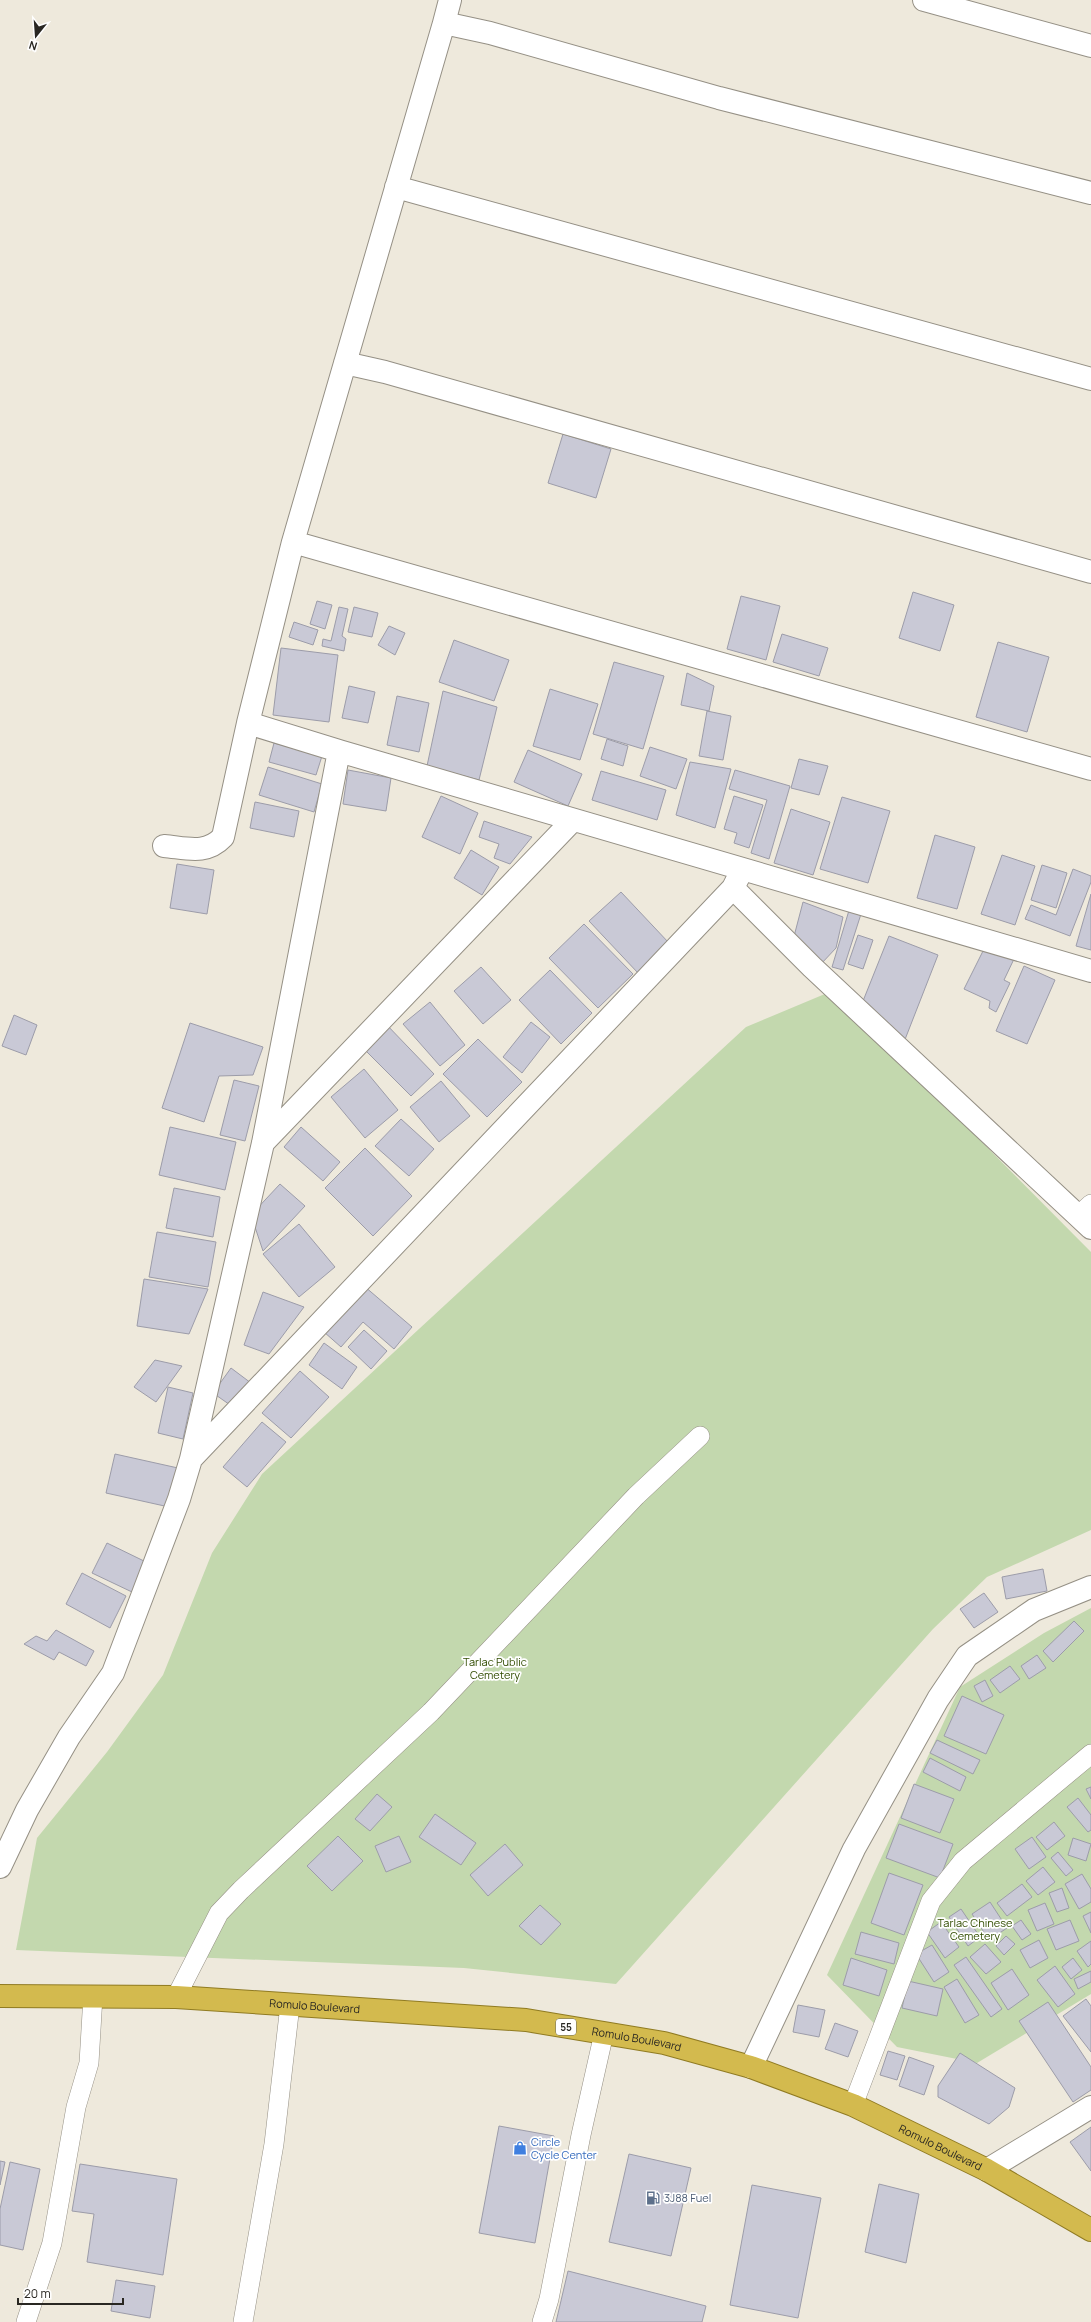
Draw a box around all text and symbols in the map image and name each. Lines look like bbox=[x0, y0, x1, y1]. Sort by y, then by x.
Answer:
north arrow bbox=[16, 16, 56, 56]
text: N bbox=[27, 38, 39, 54]
park label: Tarlac Public Cemetery bbox=[463, 1654, 527, 1682]
park label: Tarlac Chinese Cemetery bbox=[938, 1915, 1013, 1943]
street label: Romulo Boulevard bbox=[269, 1995, 361, 2016]
road number: 55 bbox=[556, 2019, 576, 2035]
street label: Romulo Boulevard bbox=[591, 2023, 683, 2054]
street label: Romulo Boulevard bbox=[896, 2120, 985, 2174]
place label: Circle Cycle Center bbox=[531, 2134, 597, 2162]
shop icon: Circle Cycle Center bbox=[512, 2140, 528, 2156]
fuel station icon: 3J88 Fuel bbox=[645, 2190, 661, 2206]
place label: 3J88 Fuel bbox=[664, 2190, 711, 2205]
scale bar bbox=[18, 2280, 123, 2306]
text: 20 m bbox=[24, 2285, 51, 2302]

